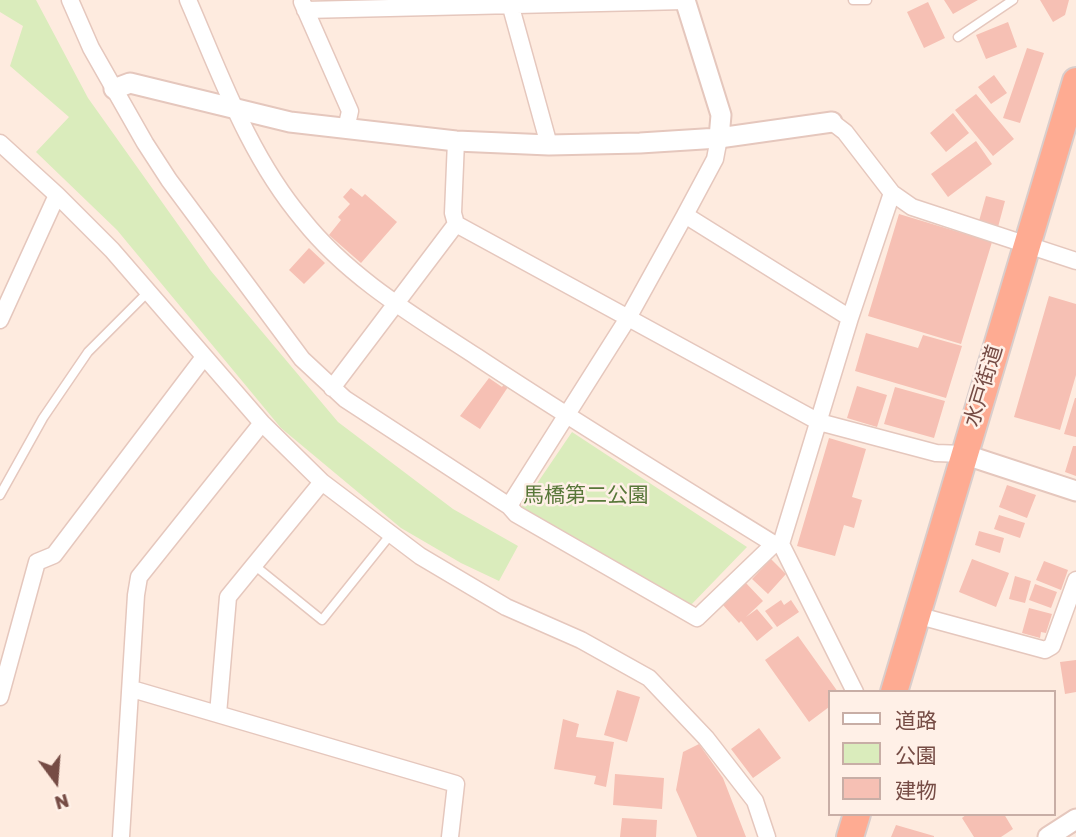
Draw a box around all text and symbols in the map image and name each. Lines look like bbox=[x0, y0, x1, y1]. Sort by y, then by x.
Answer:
street label: 水戸街道 bbox=[960, 342, 1008, 430]
park label: 馬橋第二公園 bbox=[523, 483, 649, 509]
legend bbox=[828, 690, 1055, 816]
text: 道路 bbox=[895, 708, 937, 733]
text: 公園 bbox=[895, 743, 937, 768]
north arrow bbox=[21, 746, 91, 816]
text: 建物 bbox=[895, 778, 937, 803]
text: N bbox=[52, 789, 72, 815]

